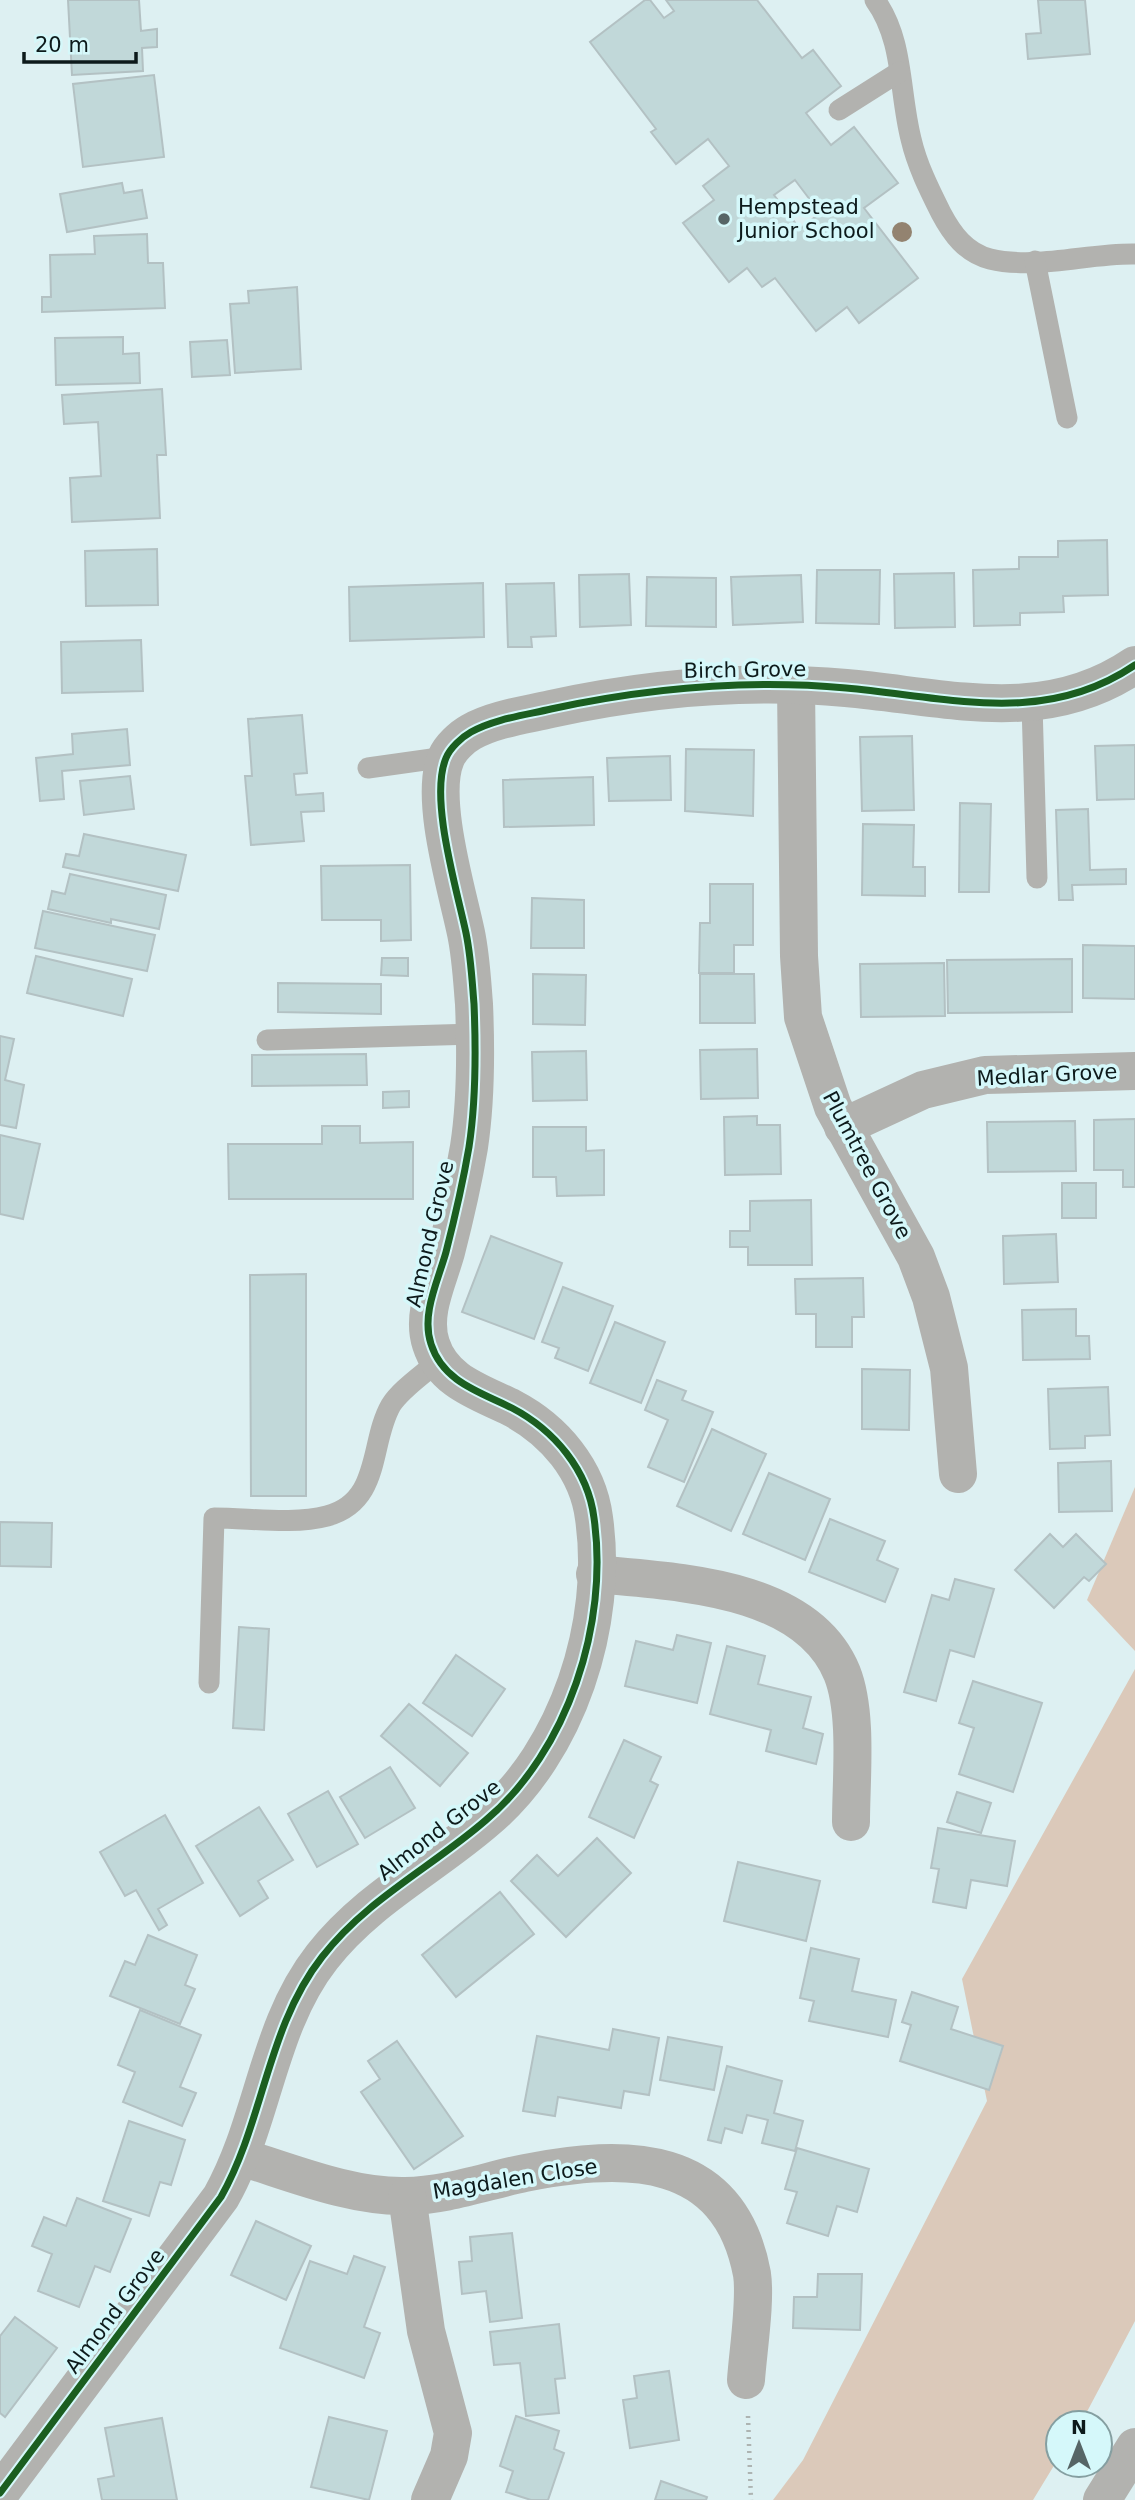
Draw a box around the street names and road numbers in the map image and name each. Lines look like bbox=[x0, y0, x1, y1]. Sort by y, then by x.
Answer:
street label: Birch Grove bbox=[684, 657, 806, 683]
street label: Medlar Grove bbox=[976, 1059, 1118, 1091]
street label: Plumtree Grove bbox=[818, 1087, 916, 1243]
street label: Almond Grove bbox=[401, 1158, 459, 1310]
street label: Almond Grove bbox=[373, 1775, 505, 1885]
street label: Magdalen Close bbox=[431, 2154, 599, 2204]
street label: Almond Grove bbox=[60, 2244, 170, 2378]

